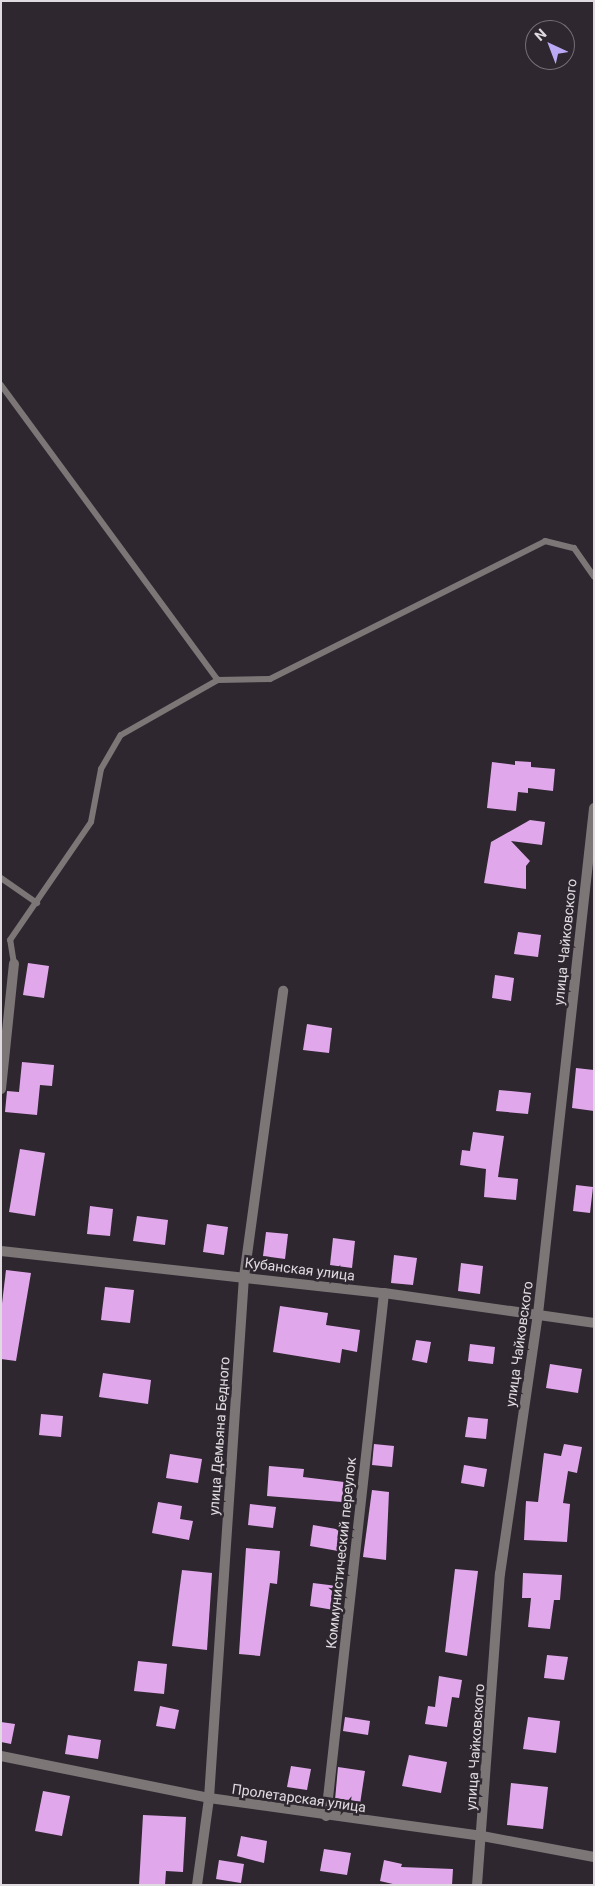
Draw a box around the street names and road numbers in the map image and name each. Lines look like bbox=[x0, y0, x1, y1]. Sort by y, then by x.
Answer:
street label: улица Чайковского bbox=[550, 878, 580, 1006]
street label: Кубанская улица bbox=[244, 1254, 356, 1284]
street label: улица Чайковского bbox=[502, 1280, 536, 1408]
street label: улица Демьяна Бедного bbox=[205, 1356, 233, 1516]
street label: Коммунистический переулок bbox=[323, 1456, 359, 1650]
street label: улица Чайковского bbox=[462, 1683, 488, 1811]
street label: Пролетарская улица bbox=[231, 1780, 367, 1816]

